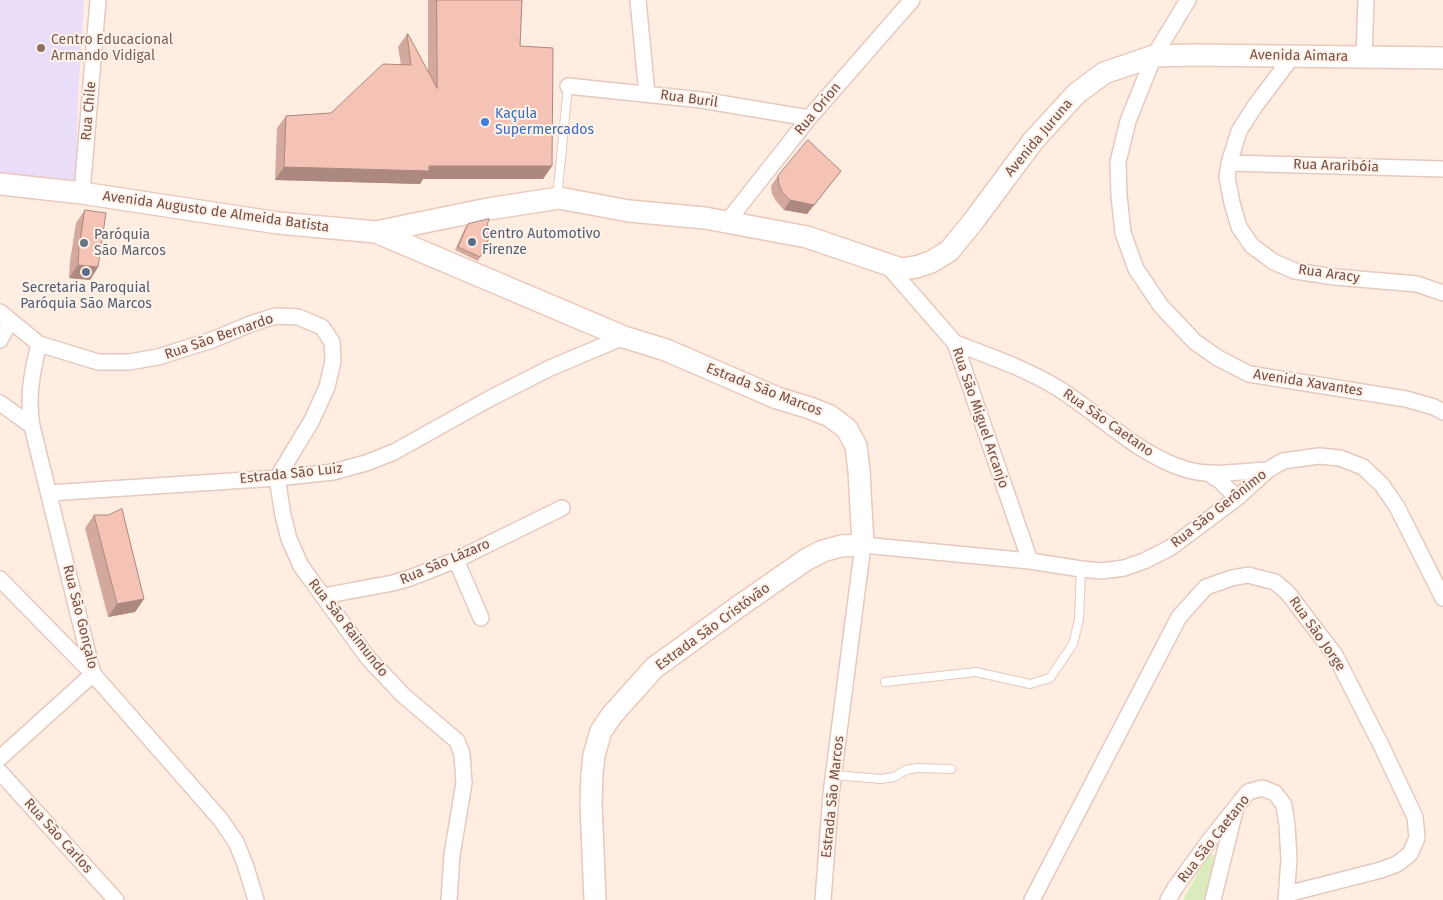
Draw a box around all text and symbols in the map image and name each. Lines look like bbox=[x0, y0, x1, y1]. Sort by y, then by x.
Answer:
place label: Centro Educacional Armando Vidigal bbox=[51, 32, 173, 64]
marker: Centro Educacional Armando Vidigal bbox=[35, 42, 47, 54]
street label: Avenida Aimara bbox=[1250, 47, 1348, 65]
street label: Rua Orion bbox=[791, 79, 845, 139]
street label: Rua Chile bbox=[78, 81, 100, 141]
street label: Rua Buril bbox=[659, 87, 719, 111]
street label: Avenida Juruna bbox=[1002, 96, 1076, 180]
place label: Kaçula Supermercados bbox=[495, 106, 594, 138]
marker: Kaçula Supermercados bbox=[479, 116, 491, 128]
street label: Rua Araribóia bbox=[1293, 156, 1379, 176]
street label: Avenida Augusto de Almeida Batista bbox=[102, 188, 330, 236]
place label: Centro Automotivo Firenze bbox=[482, 226, 601, 258]
place label: Paróquia São Marcos bbox=[94, 227, 166, 260]
marker: Centro Automotivo Firenze bbox=[466, 236, 478, 248]
marker: Paróquia São Marcos bbox=[78, 237, 90, 249]
street label: Rua Aracy bbox=[1297, 261, 1361, 287]
marker: Secretaria Paroquial Paróquia São Marcos bbox=[80, 266, 92, 278]
place label: Secretaria Paroquial Paróquia São Marcos bbox=[20, 280, 152, 312]
street label: Rua São Bernardo bbox=[162, 311, 276, 363]
street label: Rua São Miguel Arcanjo bbox=[948, 345, 1012, 491]
street label: Estrada São Marcos bbox=[704, 360, 824, 420]
street label: Avenida Xavantes bbox=[1252, 366, 1364, 400]
street label: Rua São Caetano bbox=[1059, 385, 1157, 461]
street label: Estrada São Luiz bbox=[239, 460, 343, 488]
street label: Rua São Gerônimo bbox=[1168, 466, 1270, 552]
street label: Rua São Lázaro bbox=[397, 535, 493, 589]
street label: Rua São Gonçalo bbox=[59, 563, 101, 671]
street label: Rua São Raimundo bbox=[304, 576, 392, 680]
street label: Estrada São Cristóvão bbox=[653, 580, 773, 674]
street label: Rua São Jorge bbox=[1285, 593, 1349, 675]
street label: Estrada São Marcos bbox=[818, 735, 848, 859]
street label: Rua São Caetano bbox=[1174, 792, 1254, 886]
street label: Rua São Carlos bbox=[20, 795, 96, 877]

